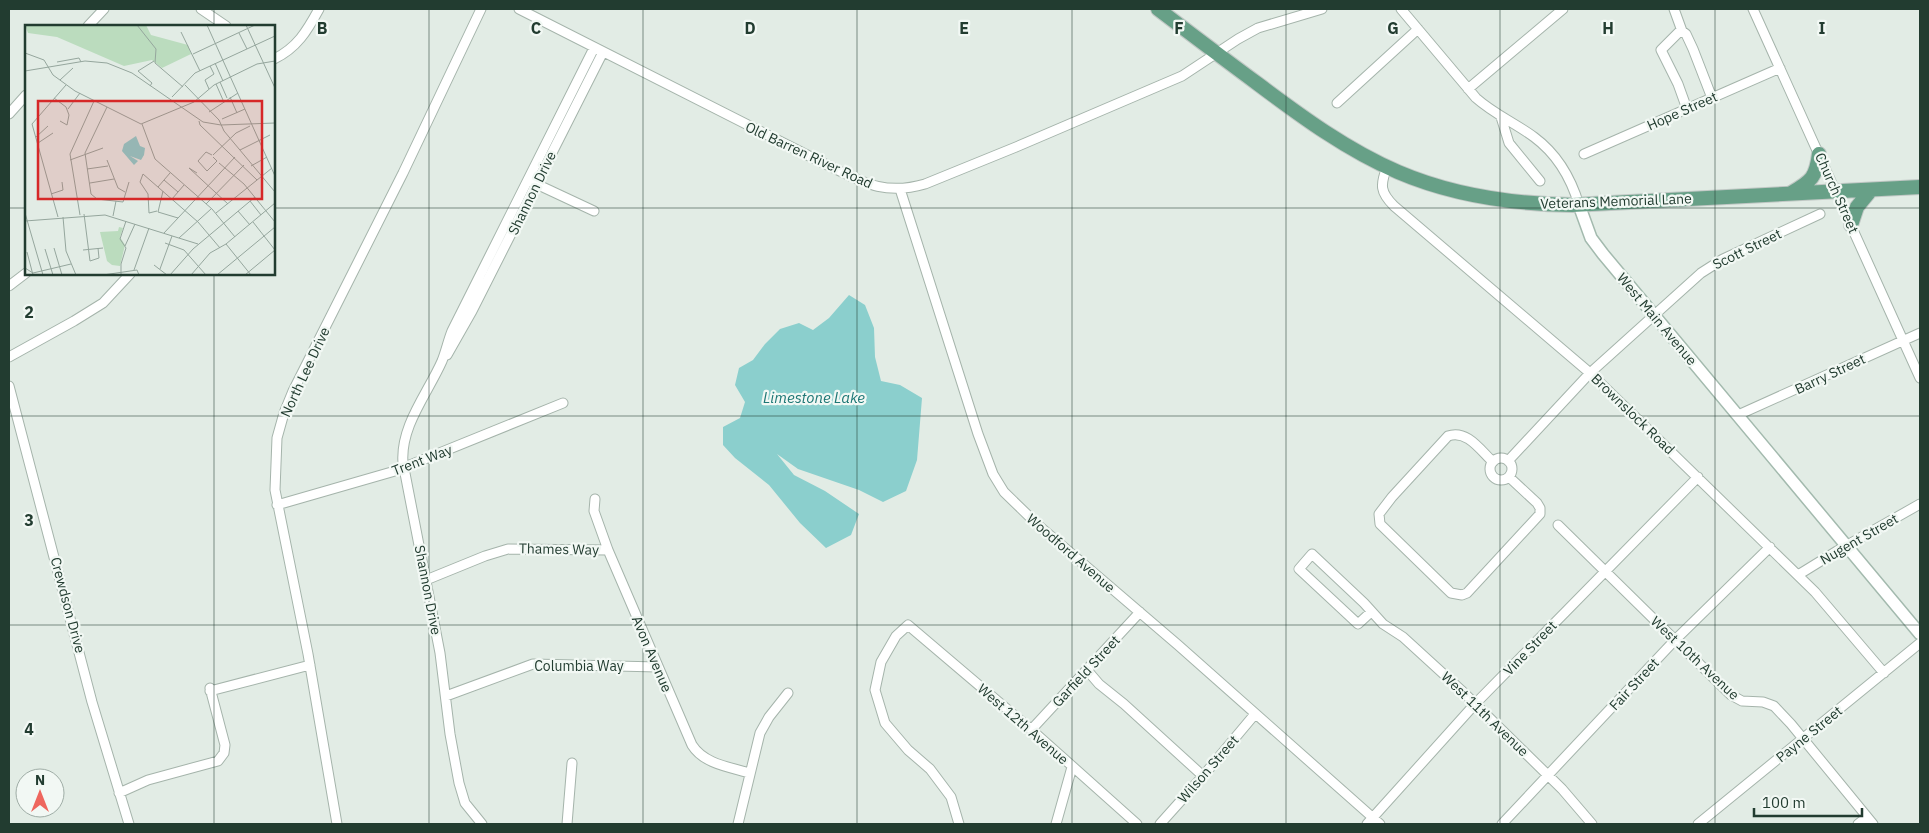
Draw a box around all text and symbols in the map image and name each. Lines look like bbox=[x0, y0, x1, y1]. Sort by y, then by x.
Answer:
text: B bbox=[317, 18, 328, 38]
text: C bbox=[531, 18, 541, 38]
text: D bbox=[744, 18, 756, 38]
text: E bbox=[959, 18, 969, 38]
text: F bbox=[1174, 18, 1184, 38]
text: G bbox=[1387, 18, 1399, 38]
text: H bbox=[1602, 18, 1614, 38]
text: I bbox=[1819, 18, 1826, 38]
inset map bbox=[25, 25, 275, 275]
street label: Hope Street bbox=[1644, 87, 1720, 135]
street label: Old Barren River Road bbox=[742, 118, 876, 192]
street label: Shannon Drive bbox=[504, 148, 560, 238]
street label: Church Street bbox=[1811, 150, 1863, 236]
street label: Veterans Memorial Lane bbox=[1540, 189, 1692, 213]
street label: Scott Street bbox=[1710, 225, 1784, 273]
street label: West Main Avenue bbox=[1613, 269, 1701, 369]
text: 2 bbox=[24, 302, 34, 322]
street label: North Lee Drive bbox=[276, 324, 334, 420]
street label: Barry Street bbox=[1792, 350, 1868, 398]
street label: Brownslock Road bbox=[1588, 370, 1678, 458]
water label: Limestone Lake bbox=[763, 388, 865, 407]
street label: Trent Way bbox=[389, 440, 455, 480]
street label: Nugent Street bbox=[1817, 509, 1901, 569]
text: 3 bbox=[24, 510, 34, 530]
street label: Woodford Avenue bbox=[1023, 510, 1119, 597]
street label: Thames Way bbox=[519, 539, 599, 559]
street label: Shannon Drive bbox=[410, 544, 446, 637]
street label: Crewdson Drive bbox=[47, 555, 90, 655]
street label: West 10th Avenue bbox=[1647, 612, 1743, 704]
street label: Avon Avenue bbox=[628, 613, 676, 695]
street label: Vine Street bbox=[1499, 617, 1561, 679]
street label: Garfield Street bbox=[1048, 631, 1124, 711]
street label: Fair Street bbox=[1605, 654, 1663, 714]
street label: Columbia Way bbox=[534, 657, 624, 675]
street label: West 11th Avenue bbox=[1438, 668, 1533, 760]
street label: West 12th Avenue bbox=[974, 680, 1072, 769]
street label: Payne Street bbox=[1772, 702, 1846, 766]
text: 4 bbox=[24, 719, 34, 739]
street label: Wilson Street bbox=[1174, 731, 1242, 807]
north arrow bbox=[15, 768, 65, 818]
text: N bbox=[35, 771, 45, 789]
scale bar bbox=[1754, 786, 1862, 818]
text: 100 m bbox=[1762, 793, 1806, 812]

